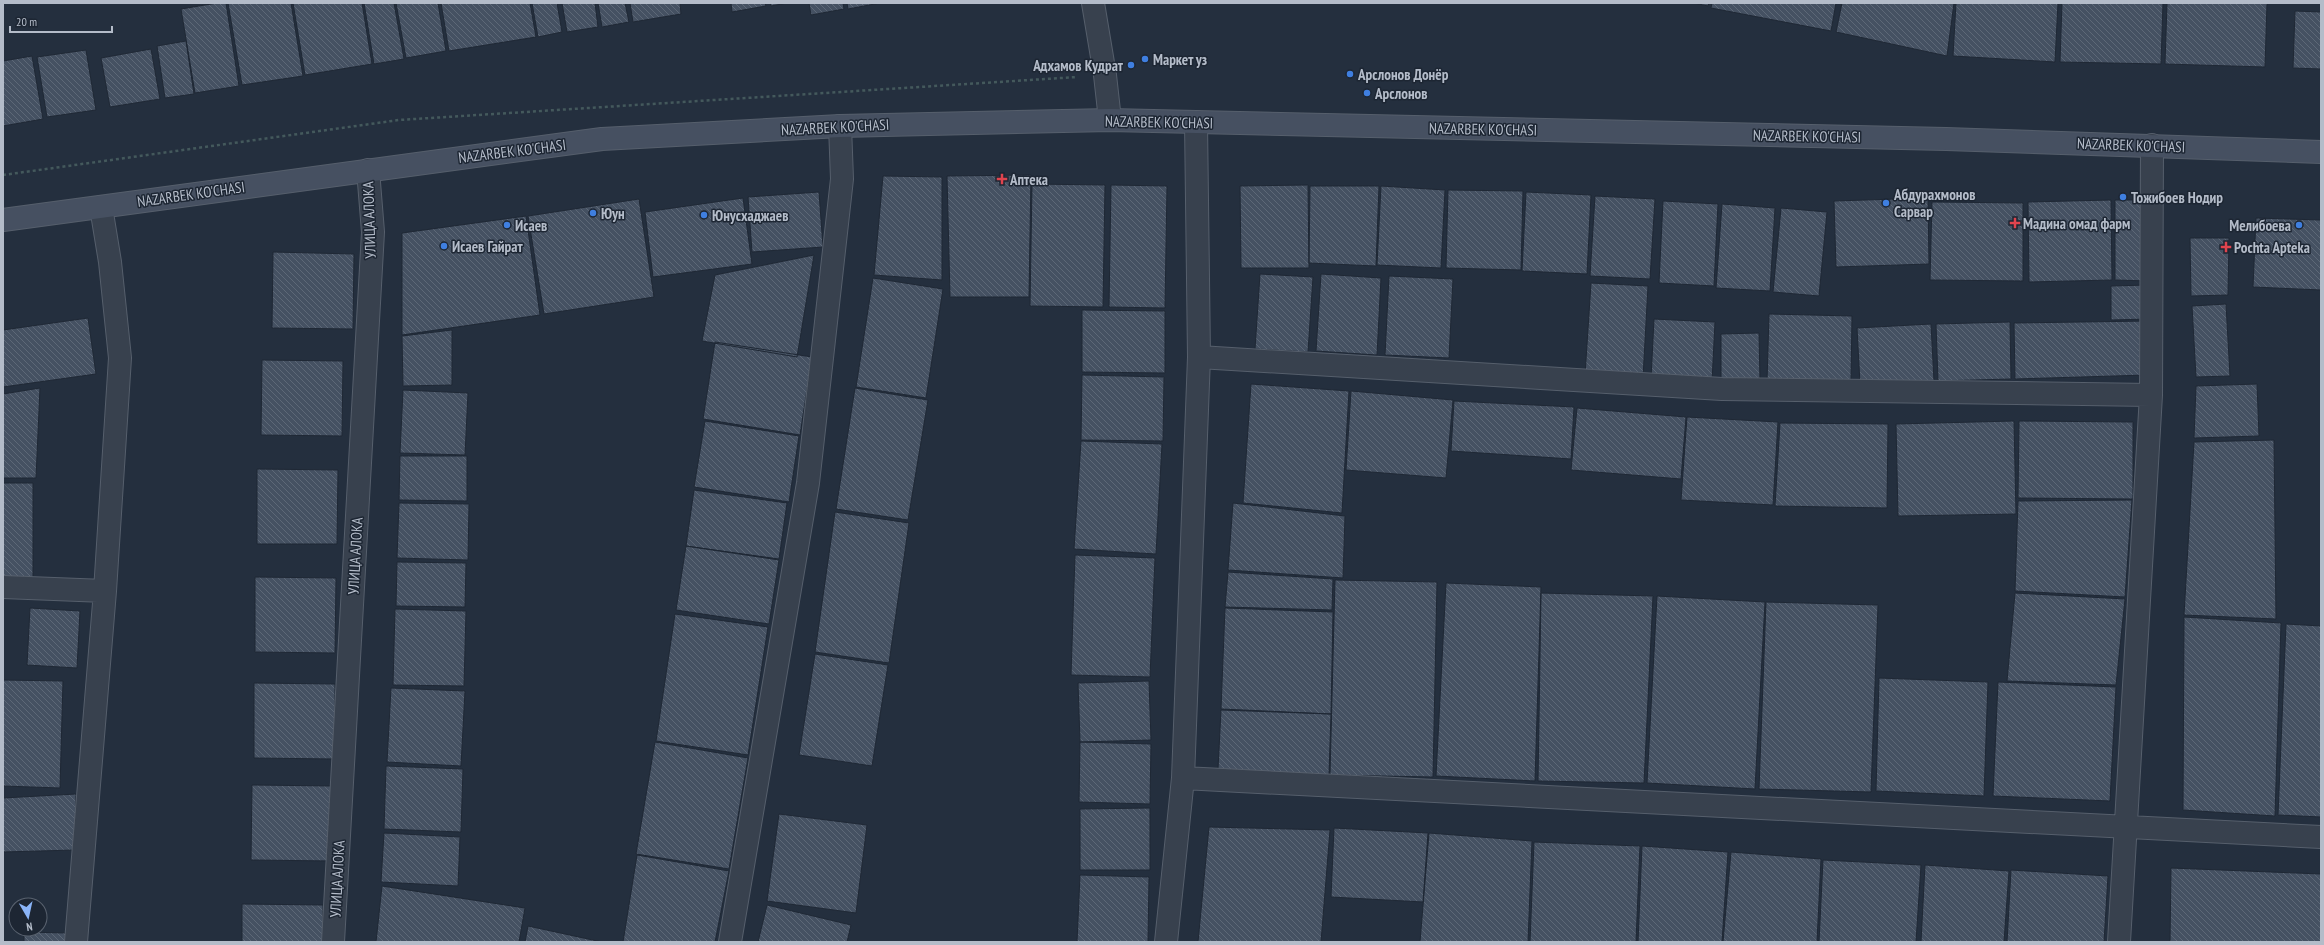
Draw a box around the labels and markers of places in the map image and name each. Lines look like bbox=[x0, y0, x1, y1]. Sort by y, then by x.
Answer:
place label: Маркет уз bbox=[1153, 50, 1207, 69]
marker: Маркет уз bbox=[1140, 54, 1150, 64]
place label: Адхамов Кудрат bbox=[1032, 56, 1124, 75]
marker: Адхамов Кудрат bbox=[1126, 60, 1136, 70]
place label: Арслонов Донёр bbox=[1357, 65, 1449, 84]
marker: Арслонов Донёр bbox=[1345, 69, 1355, 79]
place label: Арслонов bbox=[1374, 84, 1428, 103]
marker: Арслонов bbox=[1362, 88, 1372, 98]
place label: Аптека bbox=[1009, 170, 1048, 189]
marker: Аптека bbox=[997, 174, 1007, 184]
place label: Абдурахмонов Сарвар bbox=[1893, 185, 1975, 221]
place label: Тожибоев Нодир bbox=[2131, 188, 2223, 207]
marker: Тожибоев Нодир bbox=[2118, 192, 2128, 202]
marker: Абдурахмонов Сарвар bbox=[1881, 198, 1891, 208]
place label: Юун bbox=[601, 204, 625, 223]
place label: Юнусхаджаев bbox=[712, 206, 788, 225]
marker: Юун bbox=[588, 208, 598, 218]
marker: Юнусхаджаев bbox=[699, 210, 709, 220]
place label: Мадина омад фарм bbox=[2023, 214, 2130, 233]
place label: Исаев bbox=[515, 216, 547, 235]
place label: Мелибоева bbox=[2229, 216, 2291, 235]
marker: Мадина омад фарм bbox=[2010, 218, 2020, 228]
marker: Исаев bbox=[502, 220, 512, 230]
marker: Мелибоева bbox=[2294, 220, 2304, 230]
place label: Исаев Гайрат bbox=[452, 237, 523, 256]
place label: Pochta Apteka bbox=[2234, 238, 2310, 257]
marker: Исаев Гайрат bbox=[439, 241, 449, 251]
marker: Pochta Apteka bbox=[2221, 242, 2231, 252]

